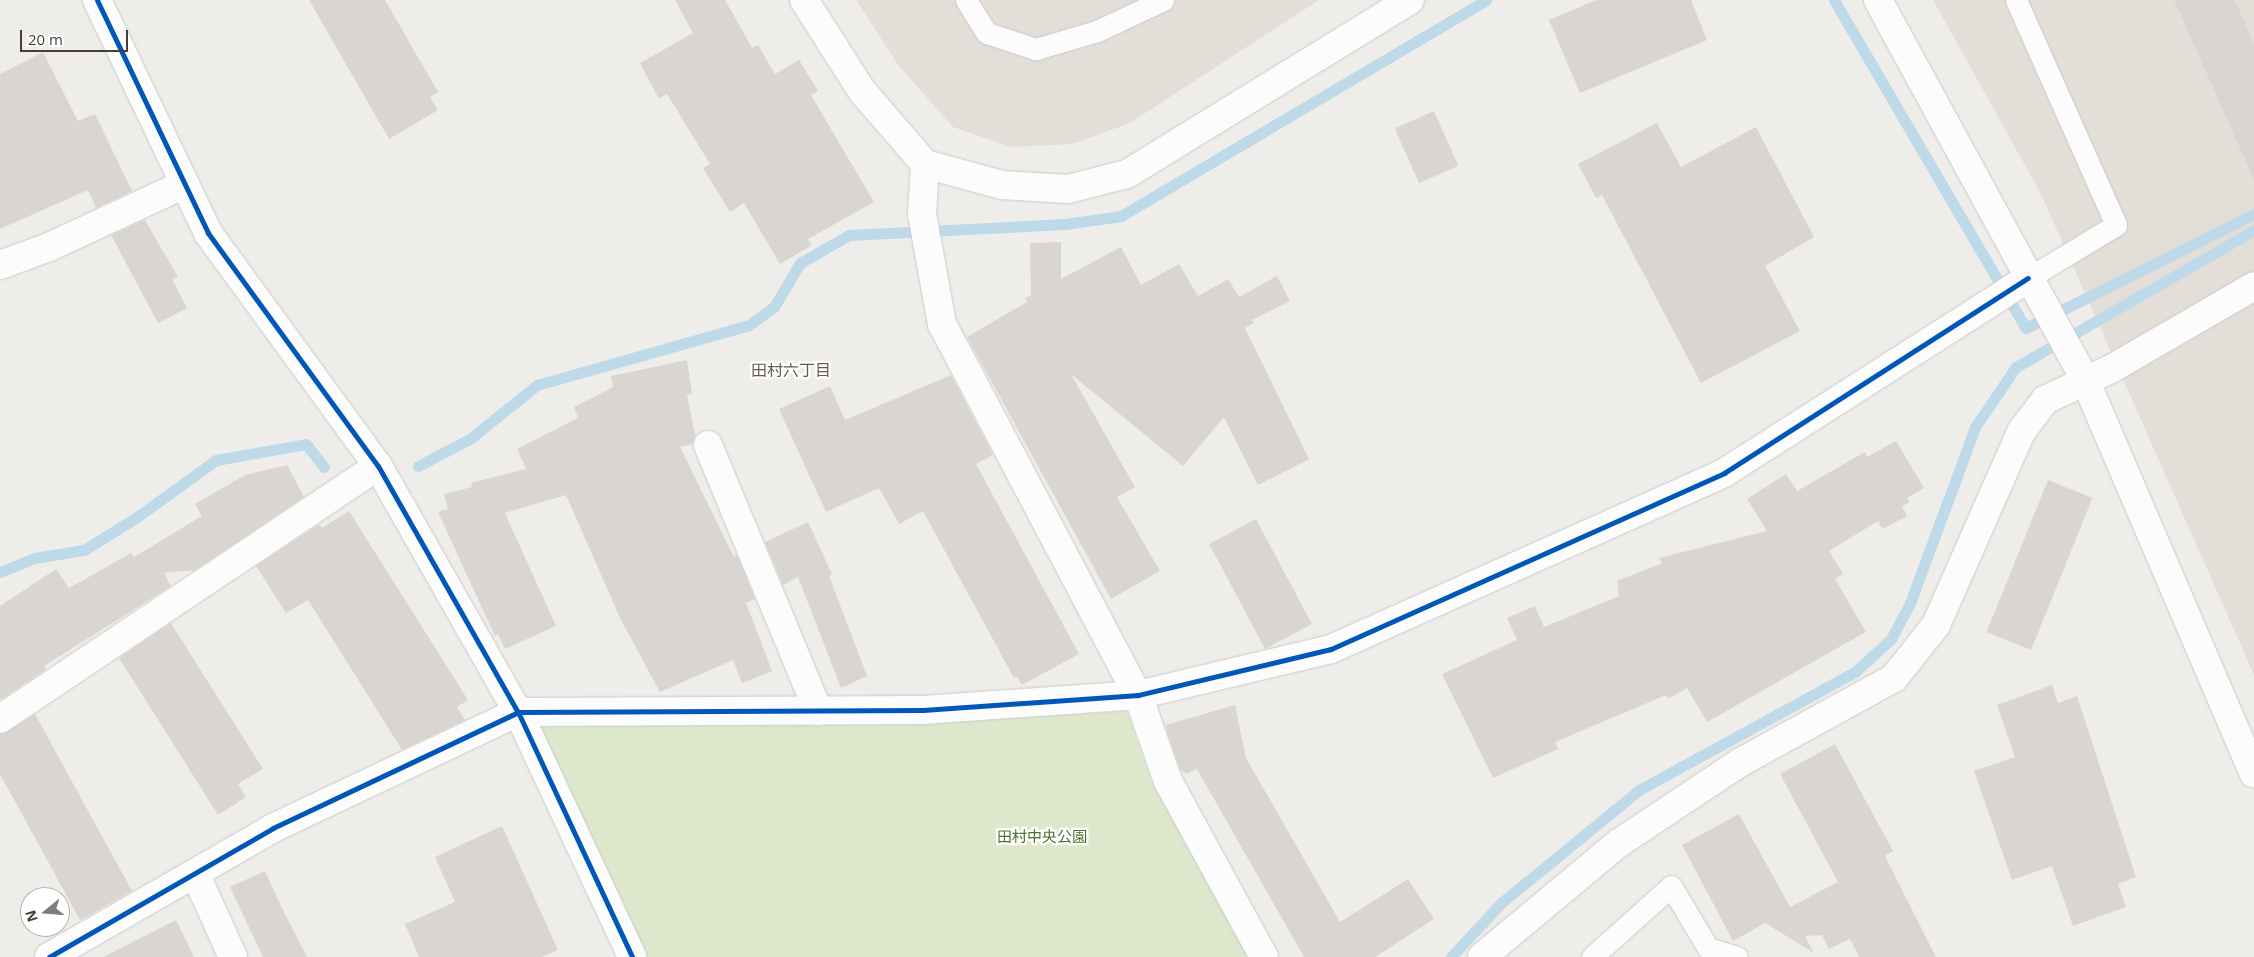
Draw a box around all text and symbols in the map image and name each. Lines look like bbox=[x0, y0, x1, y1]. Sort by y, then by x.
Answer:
scale bar bbox=[22, 20, 130, 52]
text: 20 m bbox=[28, 29, 63, 49]
district label: 田村六丁目 bbox=[751, 360, 831, 380]
park label: 田村中央公園 bbox=[997, 828, 1087, 846]
north arrow bbox=[20, 887, 70, 937]
text: N bbox=[20, 908, 42, 924]

